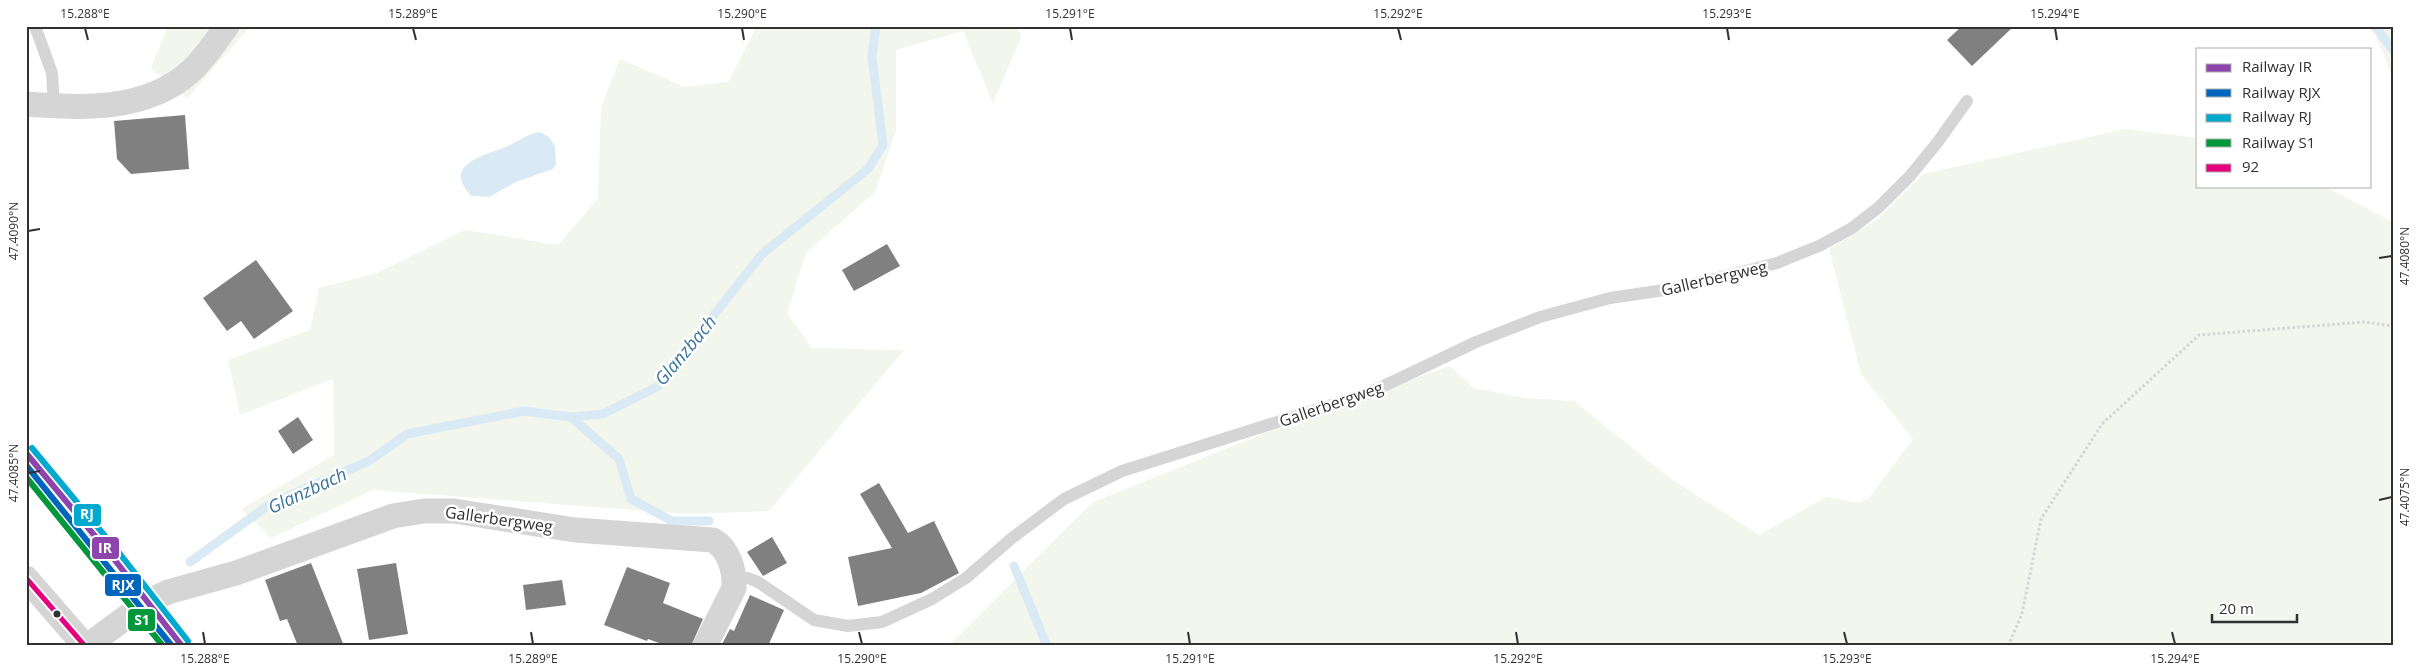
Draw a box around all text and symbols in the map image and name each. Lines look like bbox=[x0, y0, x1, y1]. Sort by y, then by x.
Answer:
text: 15.288°E bbox=[60, 5, 110, 22]
text: 15.289°E bbox=[388, 5, 438, 22]
text: 15.290°E bbox=[717, 5, 767, 22]
text: 15.291°E bbox=[1045, 5, 1095, 22]
text: 15.292°E bbox=[1373, 5, 1423, 22]
text: 15.293°E bbox=[1702, 5, 1752, 22]
text: 15.294°E bbox=[2030, 5, 2080, 22]
legend bbox=[2196, 48, 2372, 188]
text: Railway IR bbox=[2242, 56, 2313, 76]
text: Railway RJX bbox=[2242, 82, 2321, 102]
text: Railway RJ bbox=[2242, 106, 2312, 126]
text: Railway S1 bbox=[2242, 132, 2315, 152]
text: 92 bbox=[2242, 156, 2259, 176]
text: 47.4090°N bbox=[5, 202, 22, 260]
text: 47.4080°N bbox=[2396, 227, 2413, 285]
street label: Gallerbergweg bbox=[1659, 255, 1769, 301]
water label: Glanzbach bbox=[649, 310, 721, 390]
street label: Gallerbergweg bbox=[1276, 376, 1386, 432]
text: 47.4085°N bbox=[5, 444, 22, 502]
water label: Glanzbach bbox=[264, 461, 350, 519]
text: 47.4075°N bbox=[2396, 468, 2413, 526]
street label: Gallerbergweg bbox=[444, 501, 554, 537]
line badge: RJ bbox=[73, 503, 102, 527]
text: RJ bbox=[80, 504, 94, 523]
line badge: IR bbox=[91, 536, 120, 560]
text: IR bbox=[98, 538, 113, 557]
line badge: RJX bbox=[104, 573, 142, 597]
text: RJX bbox=[111, 575, 135, 594]
scale bar bbox=[2212, 592, 2296, 624]
text: 20 m bbox=[2219, 598, 2254, 618]
line badge: S1 bbox=[127, 608, 156, 632]
unlabelled marker bbox=[52, 609, 62, 619]
text: S1 bbox=[134, 610, 150, 629]
text: 15.288°E bbox=[180, 650, 230, 667]
text: 15.289°E bbox=[508, 650, 558, 667]
text: 15.290°E bbox=[837, 650, 887, 667]
text: 15.291°E bbox=[1165, 650, 1215, 667]
text: 15.292°E bbox=[1493, 650, 1543, 667]
text: 15.293°E bbox=[1822, 650, 1872, 667]
text: 15.294°E bbox=[2150, 650, 2200, 667]

